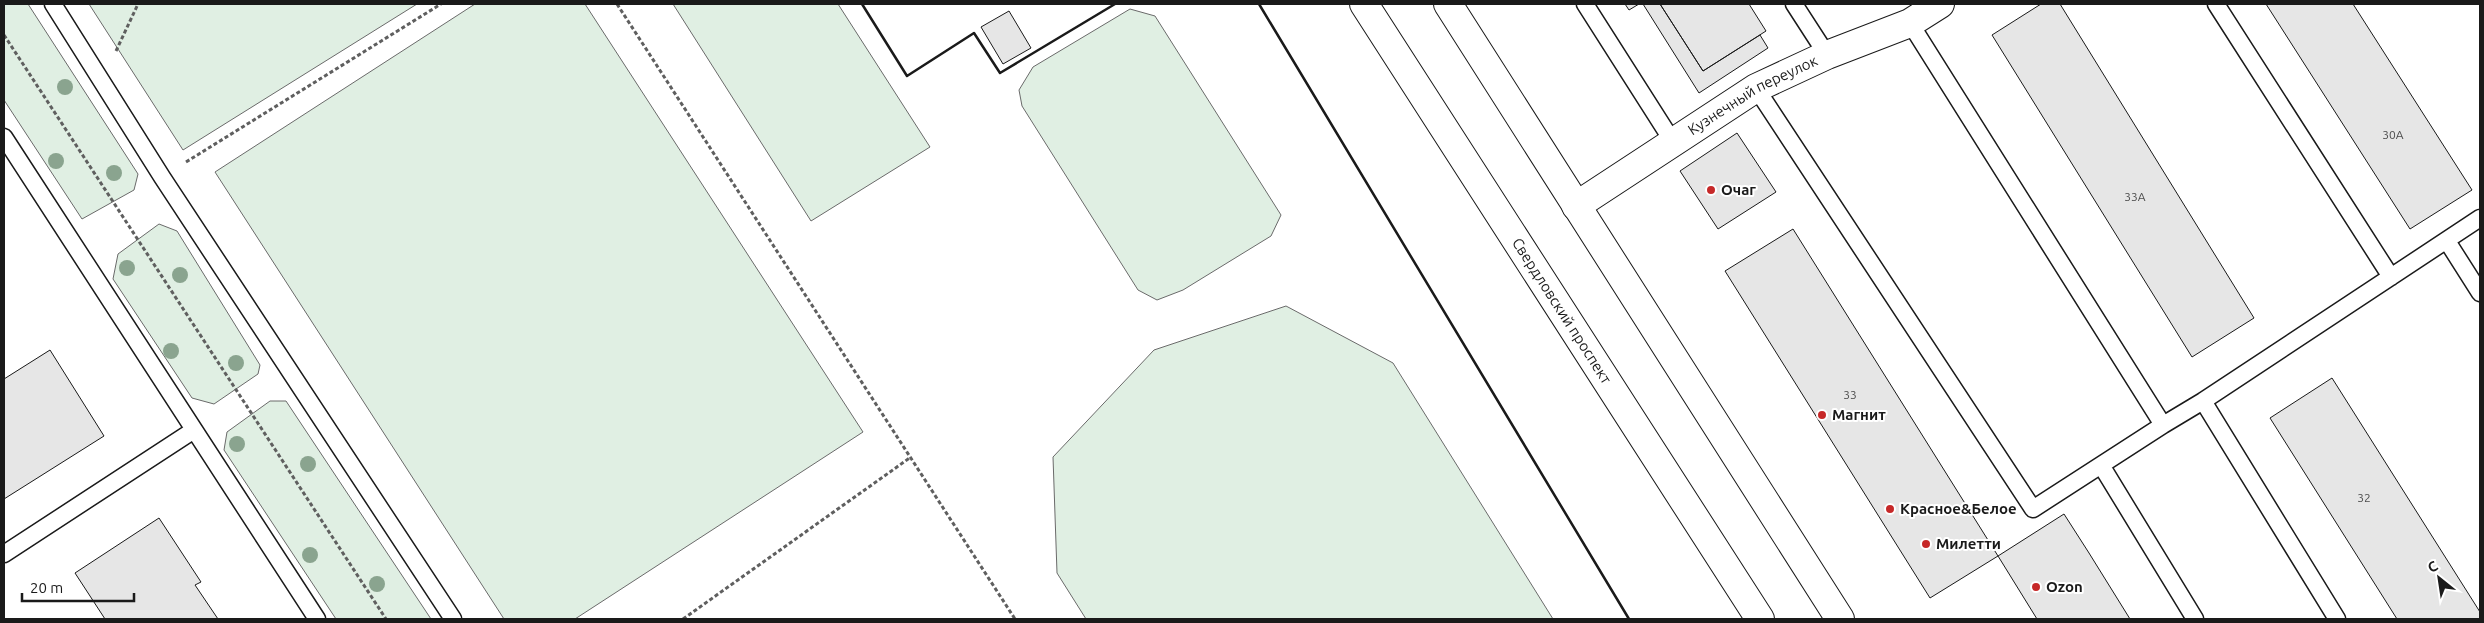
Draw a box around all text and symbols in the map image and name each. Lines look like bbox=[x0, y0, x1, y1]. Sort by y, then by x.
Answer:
street label: Кузнечный переулок bbox=[1685, 51, 1820, 138]
house number: 30А bbox=[2382, 128, 2404, 141]
place label: Очаг bbox=[1721, 181, 1756, 198]
marker: Очаг bbox=[1705, 184, 1717, 196]
house number: 33А bbox=[2124, 190, 2146, 203]
street label: Свердловский проспект bbox=[1509, 235, 1615, 387]
house number: 33 bbox=[1843, 388, 1857, 401]
place label: Магнит bbox=[1832, 406, 1886, 423]
marker: Магнит bbox=[1816, 409, 1828, 421]
house number: 32 bbox=[2357, 491, 2371, 504]
place label: Красное&Белое bbox=[1900, 500, 2017, 517]
marker: Красное&Белое bbox=[1884, 503, 1896, 515]
place label: Милетти bbox=[1936, 535, 2001, 552]
marker: Милетти bbox=[1920, 538, 1932, 550]
north arrow bbox=[2414, 553, 2464, 603]
text: С bbox=[2425, 558, 2440, 576]
scale bar bbox=[22, 570, 135, 602]
place label: Ozon bbox=[2046, 578, 2083, 595]
text: 20 m bbox=[30, 579, 63, 596]
marker: Ozon bbox=[2030, 581, 2042, 593]

